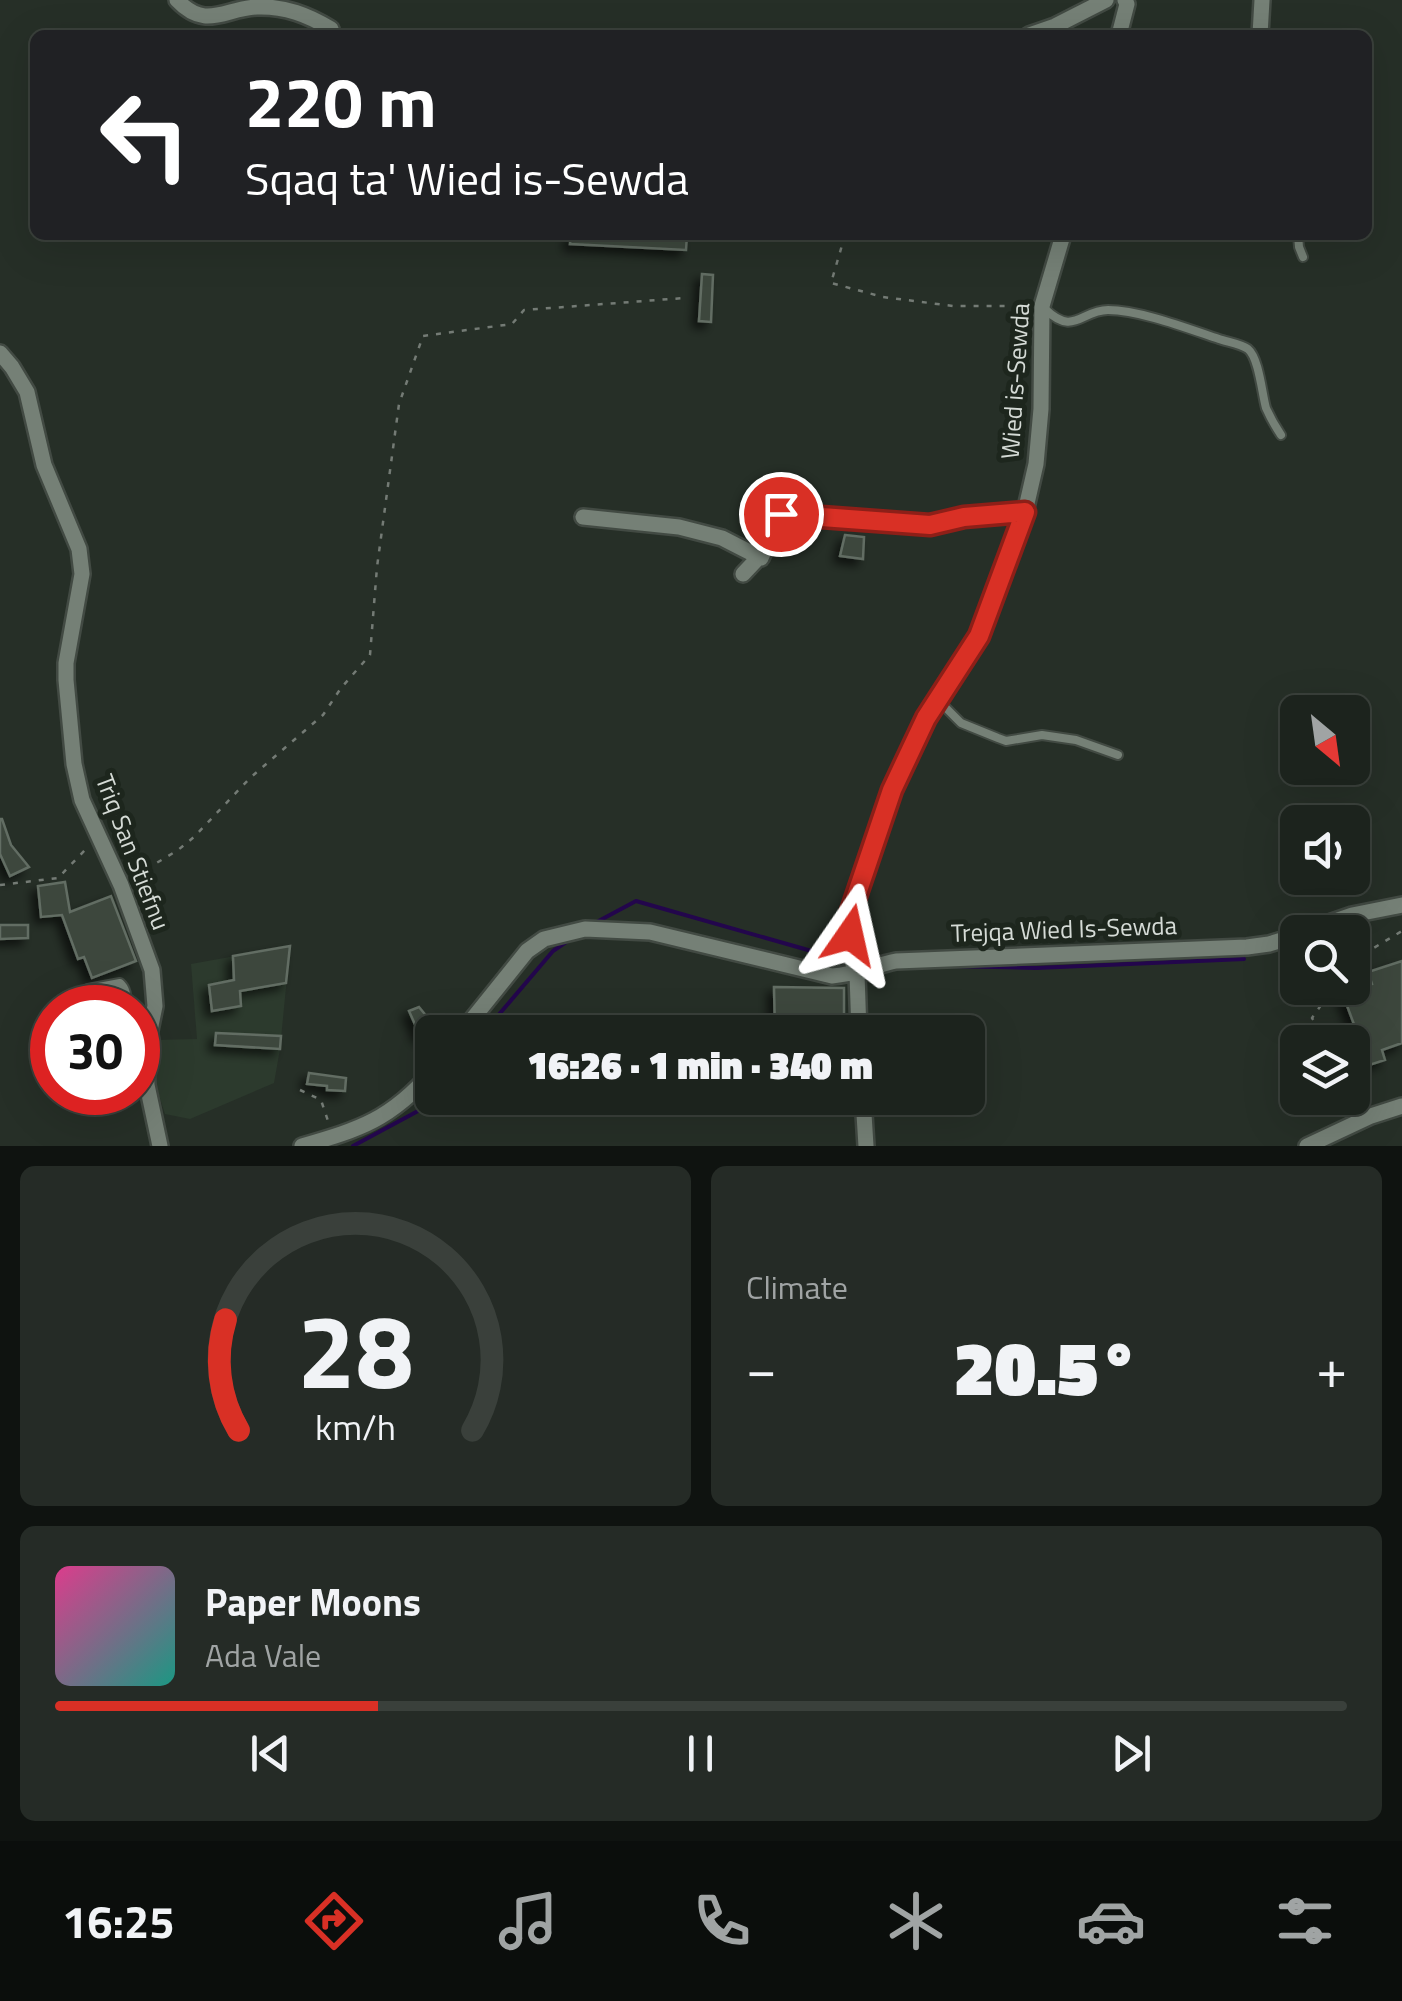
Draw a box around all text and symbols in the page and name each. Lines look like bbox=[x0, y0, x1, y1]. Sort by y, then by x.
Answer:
text: 220 m bbox=[245, 48, 437, 154]
icon: left bbox=[80, 70, 210, 200]
text: Sqaq ta' Wied is-Sewda bbox=[245, 144, 689, 212]
street label: Wied is-Sewda bbox=[991, 301, 1039, 461]
pin bbox=[739, 472, 824, 557]
icon: arrive bbox=[754, 487, 809, 542]
north arrow bbox=[1280, 695, 1370, 785]
map controls bbox=[1280, 695, 1370, 1115]
street label: Triq San Stiefnu bbox=[86, 769, 180, 935]
button: sound bbox=[1280, 805, 1370, 895]
position arrow bbox=[798, 883, 902, 987]
street label: Trejqa Wied Is-Sewda bbox=[950, 906, 1178, 952]
button: search bbox=[1280, 915, 1370, 1005]
speed limit sign: 30 bbox=[30, 985, 160, 1115]
button: layers bbox=[1280, 1025, 1370, 1115]
text: 16:26 · 1 min · 340 m bbox=[527, 1036, 873, 1094]
text: Climate bbox=[746, 1263, 848, 1311]
text: 28 bbox=[297, 1270, 414, 1428]
text: 20.5° bbox=[953, 1310, 1140, 1424]
text: − bbox=[746, 1326, 777, 1409]
text: + bbox=[1316, 1326, 1347, 1409]
text: km/h bbox=[315, 1399, 396, 1454]
text: Paper Moons bbox=[205, 1573, 421, 1631]
text: Ada Vale bbox=[205, 1631, 321, 1679]
icon: previous bbox=[243, 1726, 298, 1781]
icon: pause bbox=[673, 1726, 728, 1781]
icon: next bbox=[1104, 1726, 1159, 1781]
icon: directions bbox=[299, 1886, 369, 1956]
icon: music bbox=[493, 1886, 563, 1956]
icon: phone bbox=[687, 1886, 757, 1956]
icon: climate bbox=[881, 1886, 951, 1956]
icon: car bbox=[1076, 1886, 1146, 1956]
icon: filters bbox=[1270, 1886, 1340, 1956]
text: 16:25 bbox=[62, 1887, 174, 1955]

